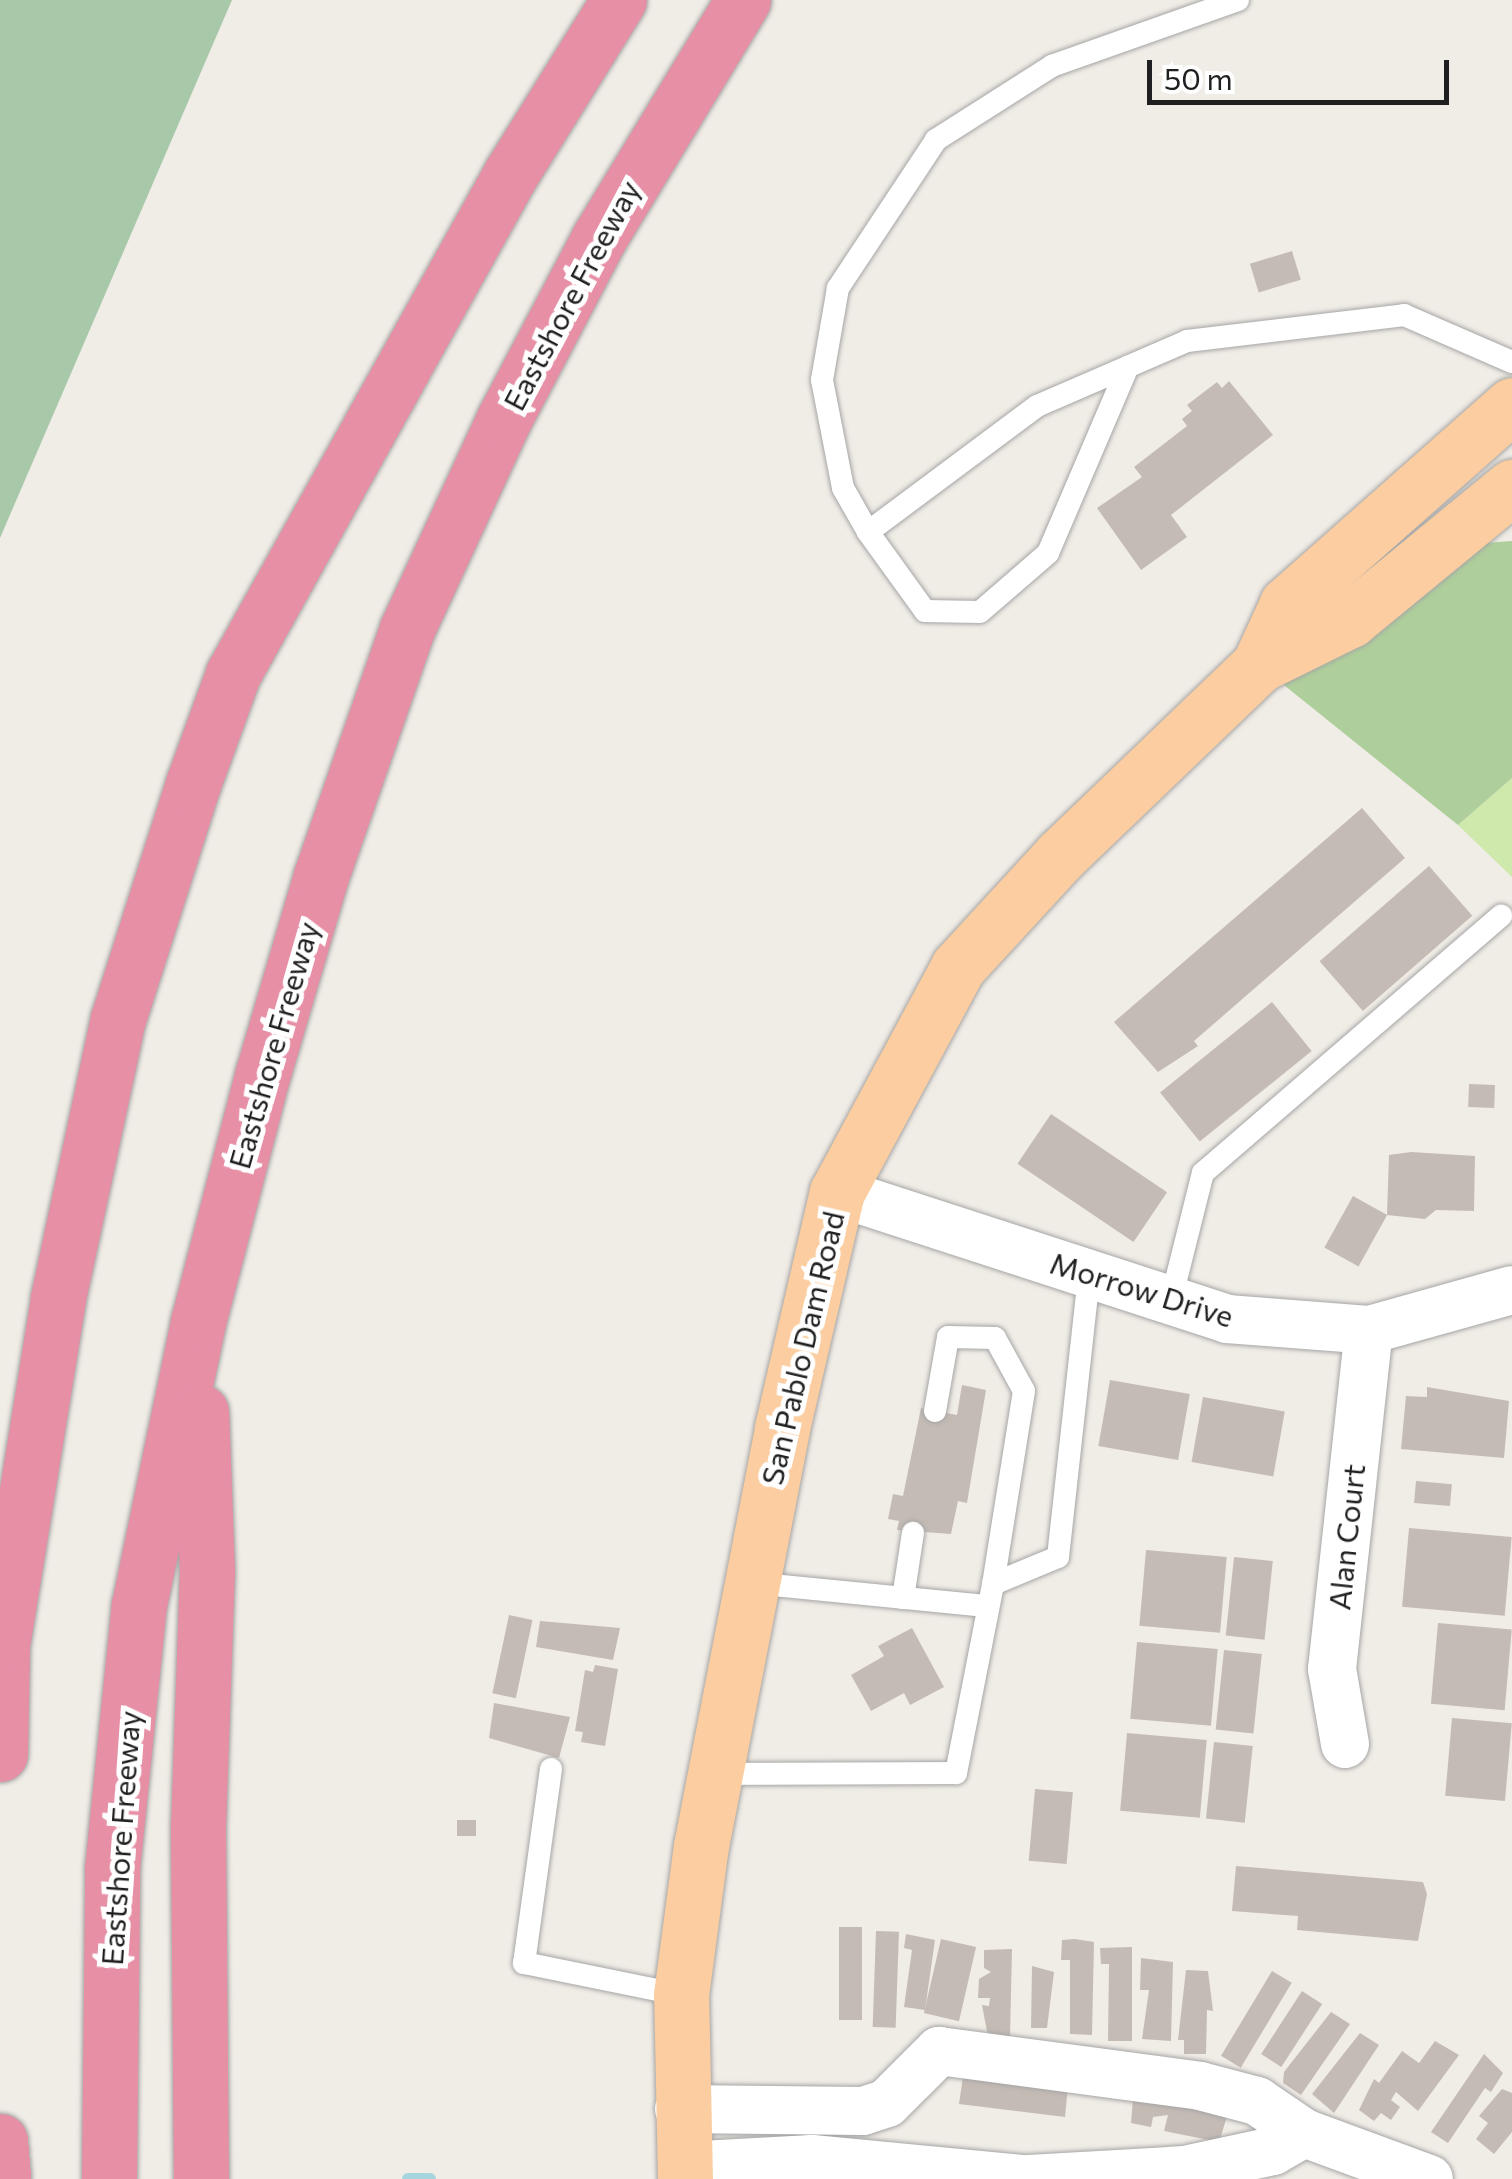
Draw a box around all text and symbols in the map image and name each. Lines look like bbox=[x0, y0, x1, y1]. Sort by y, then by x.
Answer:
scale bar bbox=[1152, 40, 1454, 102]
text: 50 m bbox=[1164, 59, 1233, 96]
street label: Eastshore Freeway bbox=[495, 174, 647, 416]
street label: Eastshore Freeway bbox=[221, 917, 325, 1173]
street label: San Pablo Dam Road bbox=[753, 1208, 851, 1488]
street label: Morrow Drive bbox=[1046, 1244, 1238, 1334]
street label: Alan Court bbox=[1320, 1462, 1372, 1612]
street label: Eastshore Freeway bbox=[93, 1709, 147, 1967]

